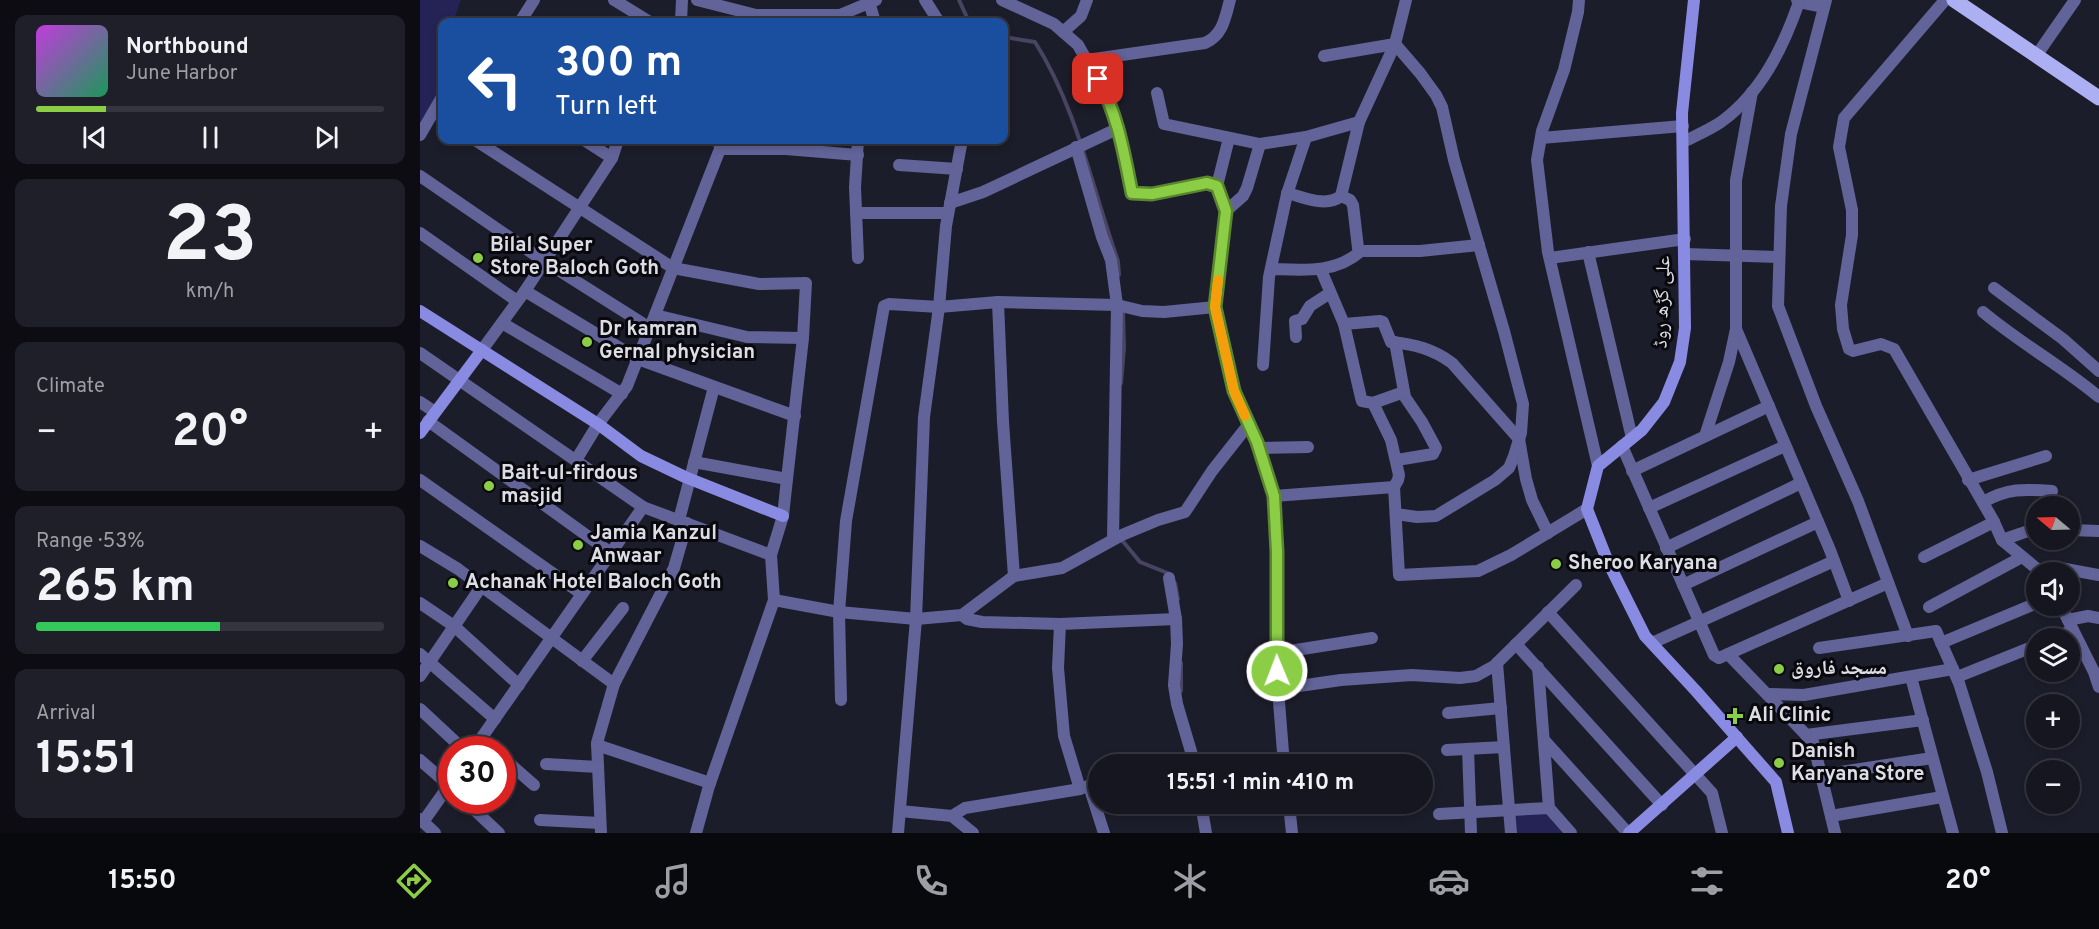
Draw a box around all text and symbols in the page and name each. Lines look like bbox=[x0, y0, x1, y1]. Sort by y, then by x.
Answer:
text: Northbound bbox=[126, 34, 249, 61]
text: 300 m bbox=[555, 38, 682, 91]
icon: left bbox=[456, 42, 534, 120]
pin bbox=[1072, 53, 1123, 104]
text: June Harbor bbox=[126, 61, 238, 87]
icon: arrive bbox=[1081, 62, 1114, 95]
text: Turn left bbox=[555, 90, 657, 124]
icon: previous bbox=[78, 121, 111, 154]
icon: pause bbox=[194, 121, 227, 154]
icon: next bbox=[310, 121, 343, 154]
text: 23 bbox=[163, 190, 257, 289]
place label: Bilal Super Store Baloch Goth bbox=[490, 233, 659, 282]
marker: Bilal Super Store Baloch Goth bbox=[471, 251, 485, 265]
street label: علی گڑھ روڈ bbox=[1648, 255, 1678, 349]
text: km/h bbox=[186, 279, 234, 305]
place label: Dr kamran Gernal physician bbox=[599, 317, 755, 366]
marker: Dr kamran Gernal physician bbox=[580, 335, 594, 349]
text: Climate bbox=[36, 374, 105, 400]
text: 20° bbox=[172, 405, 248, 462]
text: − bbox=[36, 413, 57, 455]
text: + bbox=[363, 413, 384, 455]
place label: Bait-ul-firdous masjid bbox=[501, 461, 638, 510]
marker: Bait-ul-firdous masjid bbox=[482, 479, 496, 493]
north arrow bbox=[2026, 496, 2080, 550]
map controls bbox=[2026, 496, 2080, 814]
place label: Jamia Kanzul Anwaar bbox=[590, 521, 717, 570]
text: Range · 53% bbox=[36, 529, 145, 555]
marker: Jamia Kanzul Anwaar bbox=[571, 538, 585, 552]
place label: Sheroo Karyana bbox=[1568, 551, 1718, 577]
marker: Sheroo Karyana bbox=[1549, 557, 1563, 571]
text: 265 km bbox=[36, 560, 195, 617]
button: sound bbox=[2026, 562, 2080, 616]
place label: Achanak Hotel Baloch Goth bbox=[465, 570, 722, 596]
marker: Achanak Hotel Baloch Goth bbox=[446, 576, 460, 590]
button: layers bbox=[2026, 628, 2080, 682]
position arrow bbox=[1245, 639, 1309, 703]
place label: مسجد فاروق bbox=[1791, 656, 1887, 682]
marker: مسجد فاروق bbox=[1772, 662, 1786, 676]
button: + bbox=[2026, 694, 2080, 748]
text: Arrival bbox=[36, 701, 96, 727]
place label: Ali Clinic bbox=[1748, 703, 1831, 729]
marker: Ali Clinic bbox=[1726, 707, 1744, 725]
text: 15:51 bbox=[36, 732, 138, 789]
speed limit sign: 30 bbox=[438, 736, 516, 814]
place label: Danish Karyana Store bbox=[1791, 739, 1924, 788]
marker: Danish Karyana Store bbox=[1772, 756, 1786, 770]
button: − bbox=[2026, 760, 2080, 814]
text: 15:51 · 1 min · 410 m bbox=[1167, 770, 1354, 797]
icon: directions bbox=[393, 860, 435, 902]
icon: music bbox=[652, 860, 694, 902]
icon: phone bbox=[910, 860, 952, 902]
icon: climate bbox=[1169, 860, 1211, 902]
icon: car bbox=[1428, 860, 1470, 902]
icon: filters bbox=[1686, 860, 1728, 902]
text: 15:50 bbox=[108, 864, 176, 898]
text: 20° bbox=[1945, 864, 1991, 898]

